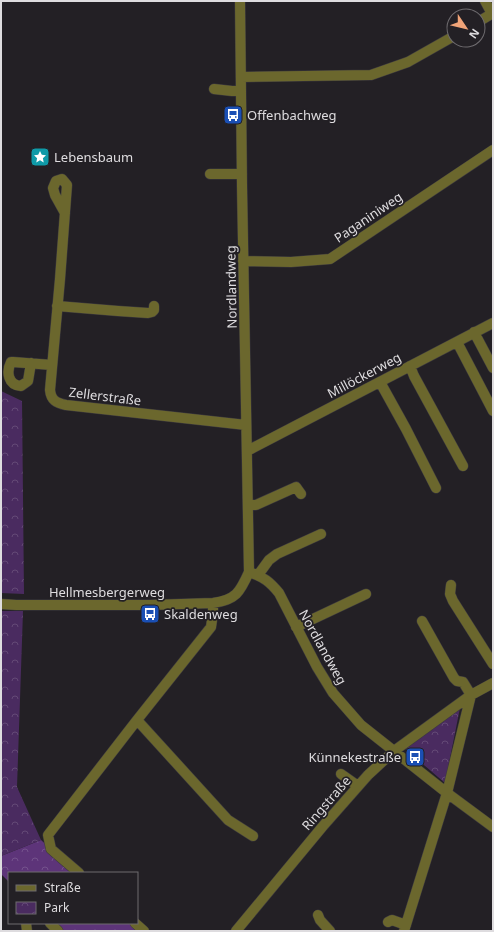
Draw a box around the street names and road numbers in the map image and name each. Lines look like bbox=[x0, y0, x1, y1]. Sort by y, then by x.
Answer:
street label: Paganiniweg bbox=[330, 188, 406, 246]
street label: Nordlandweg bbox=[221, 245, 241, 329]
street label: Millöckerweg bbox=[324, 348, 404, 402]
street label: Zellerstraße bbox=[68, 383, 142, 409]
street label: Hellmesbergerweg bbox=[49, 583, 165, 601]
street label: Nordlandweg bbox=[295, 606, 351, 688]
street label: Ringstraße bbox=[297, 772, 355, 834]

